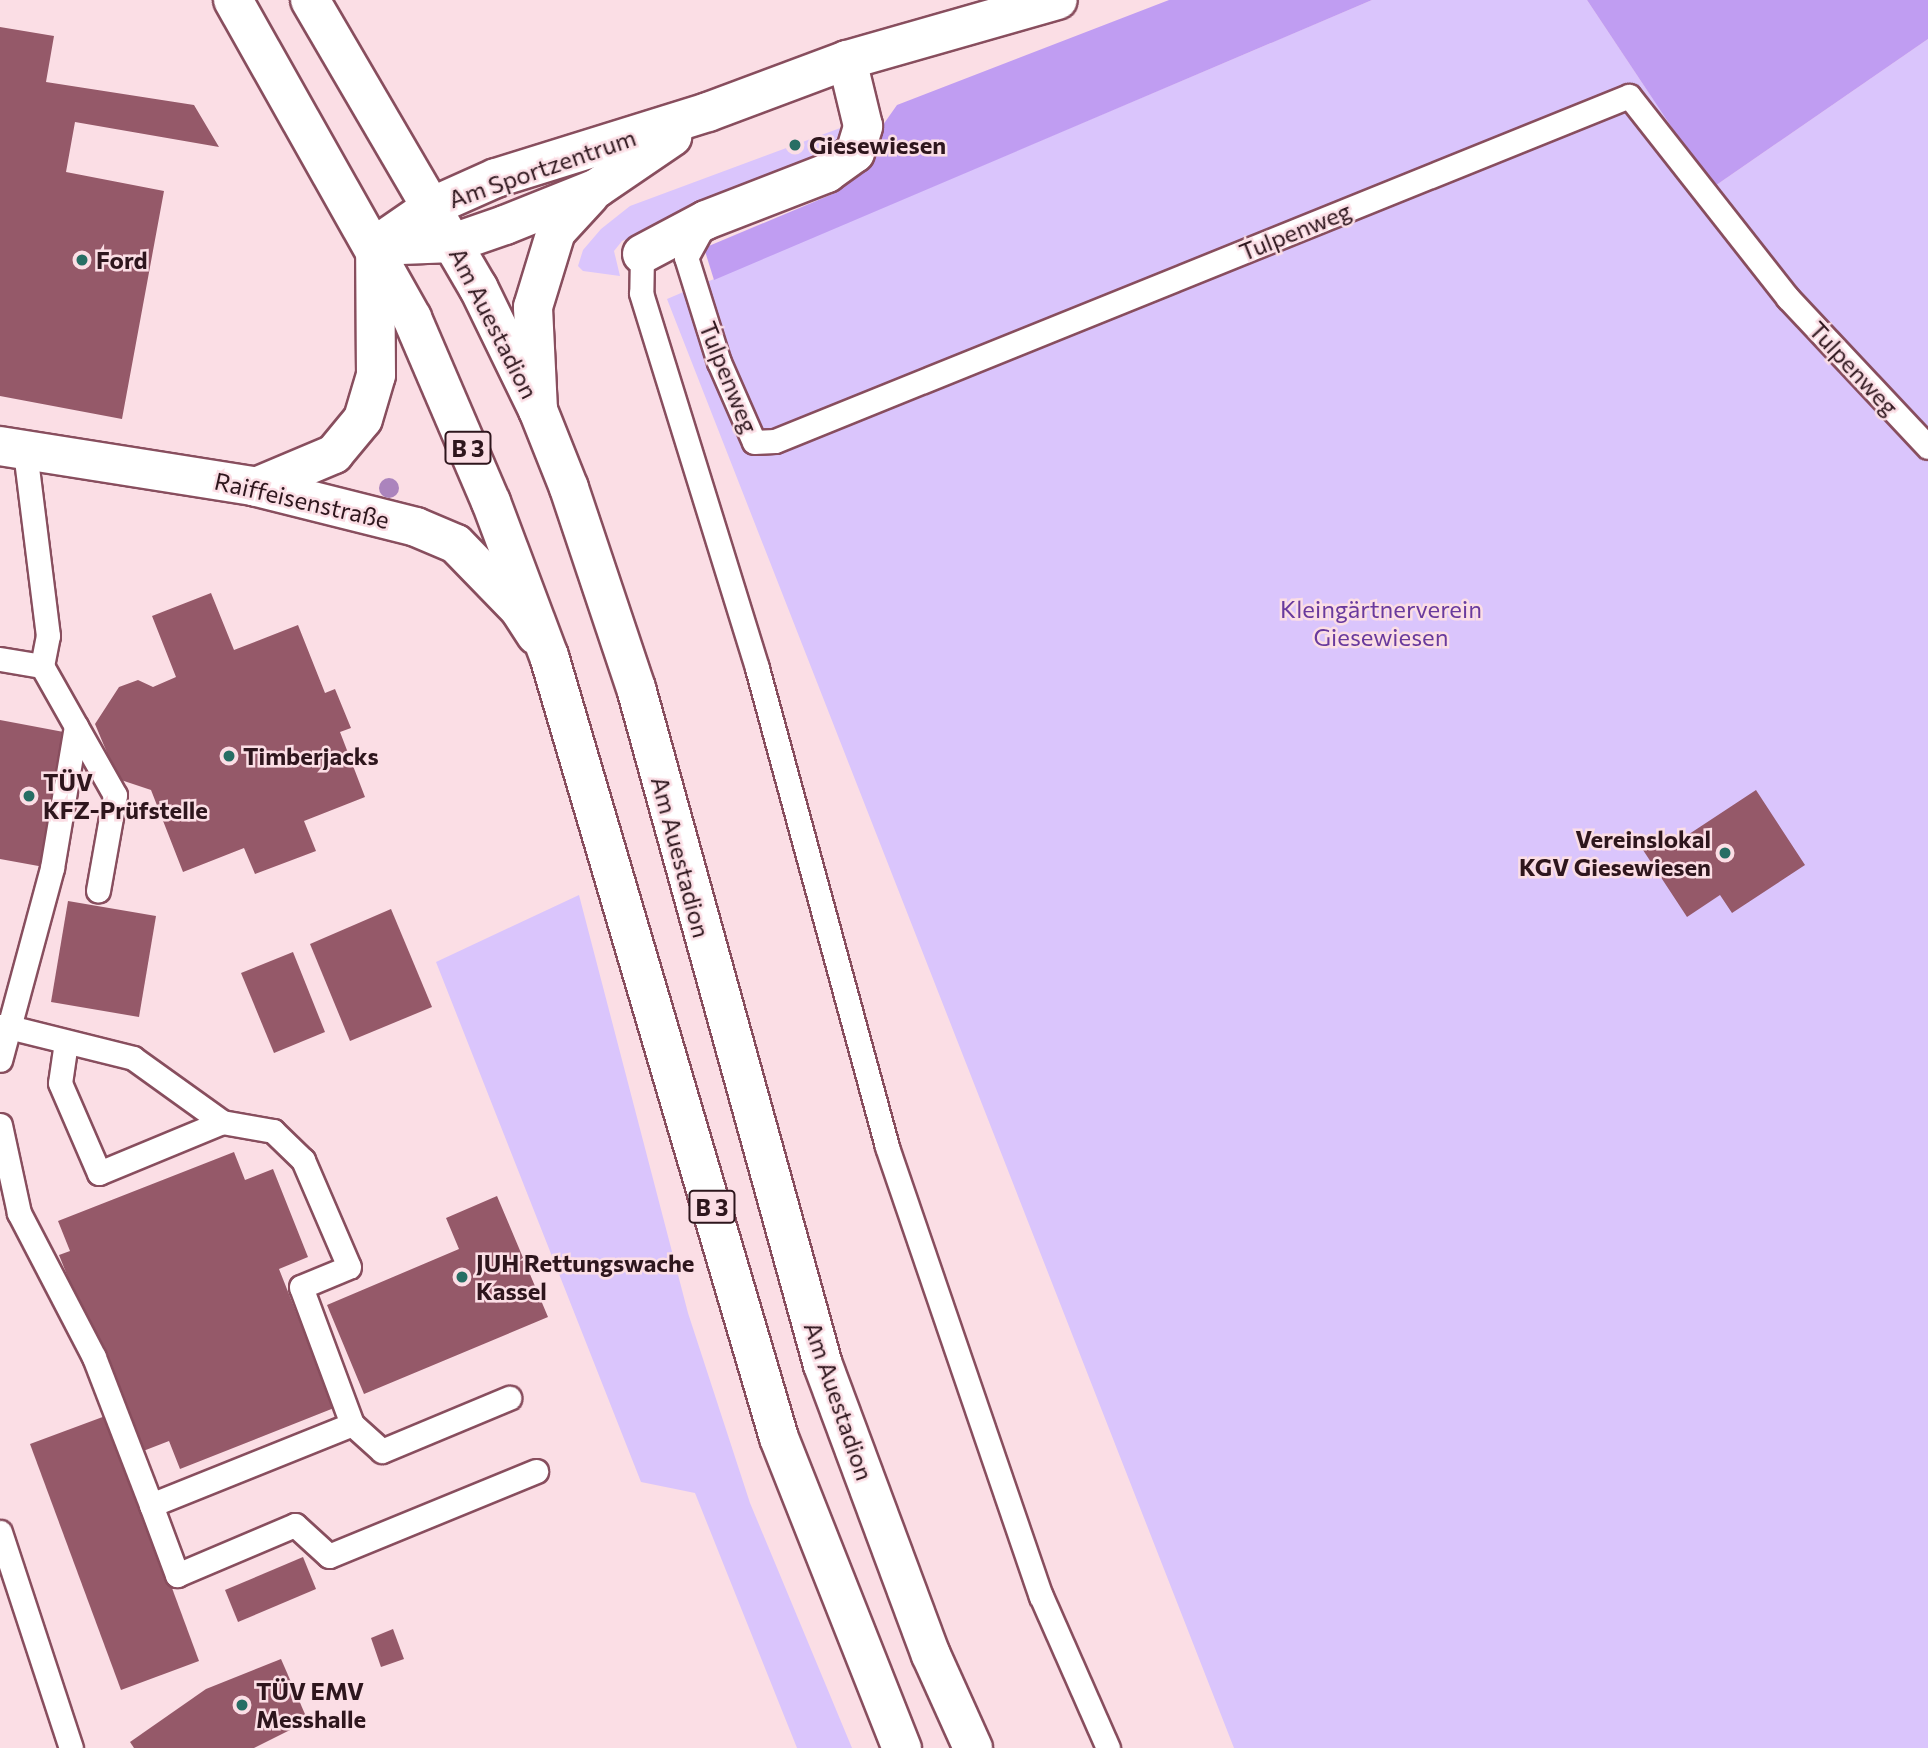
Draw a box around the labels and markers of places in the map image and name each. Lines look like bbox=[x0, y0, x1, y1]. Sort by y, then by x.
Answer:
place label: Giesewiesen bbox=[809, 131, 946, 159]
marker: Giesewiesen bbox=[787, 137, 803, 153]
place label: Ford bbox=[96, 246, 148, 274]
marker: Ford bbox=[74, 252, 90, 268]
place label: Timberjacks bbox=[243, 742, 379, 770]
marker: Timberjacks bbox=[221, 748, 237, 764]
place label: TÜV KFZ-Prüfstelle bbox=[43, 768, 208, 824]
marker: TÜV KFZ-Prüfstelle bbox=[21, 788, 37, 804]
place label: Vereinslokal KGV Giesewiesen bbox=[1519, 825, 1711, 881]
marker: Vereinslokal KGV Giesewiesen bbox=[1717, 845, 1733, 861]
place label: JUH Rettungswache Kassel bbox=[476, 1249, 694, 1305]
marker: JUH Rettungswache Kassel bbox=[454, 1269, 470, 1285]
place label: TÜV EMV Messhalle bbox=[256, 1677, 366, 1733]
marker: TÜV EMV Messhalle bbox=[234, 1697, 250, 1713]

